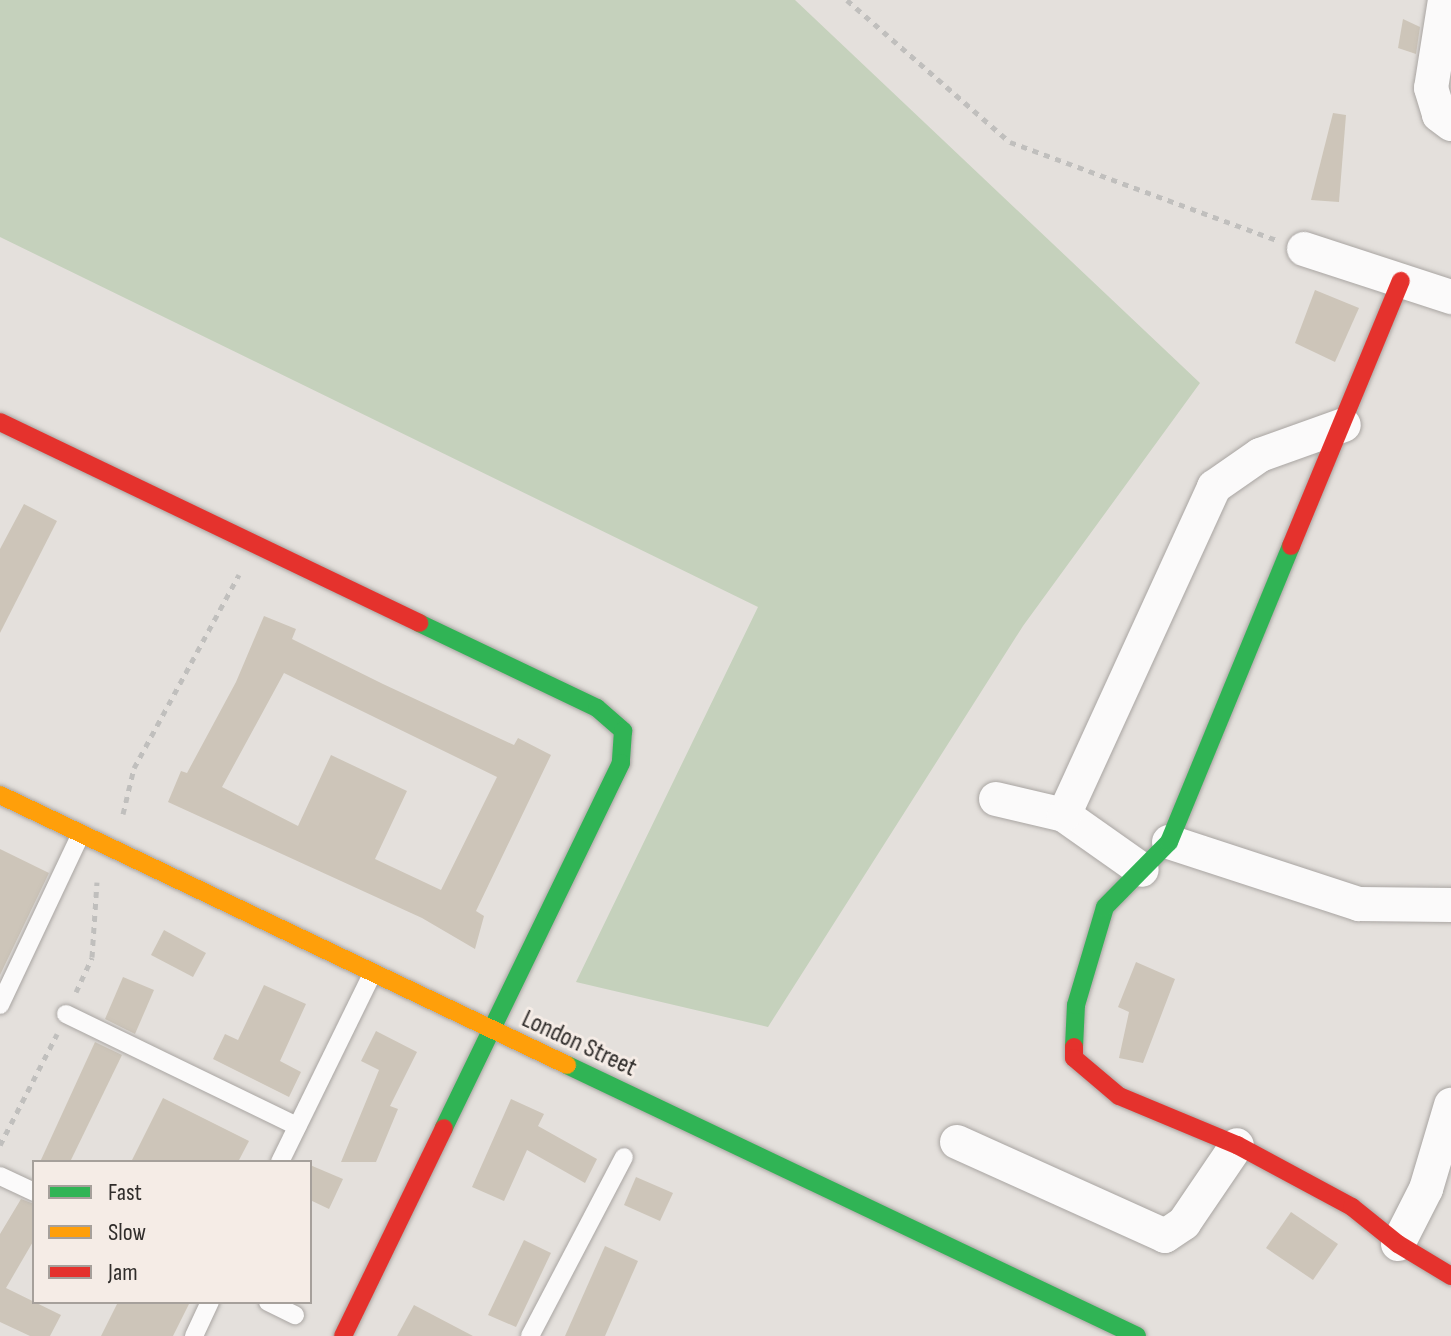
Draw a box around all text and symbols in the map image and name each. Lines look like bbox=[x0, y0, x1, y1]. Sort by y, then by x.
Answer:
street label: London Street bbox=[517, 1004, 641, 1084]
legend bbox=[32, 1160, 312, 1304]
text: Fast bbox=[108, 1178, 142, 1207]
text: Slow bbox=[108, 1218, 146, 1247]
text: Jam bbox=[108, 1258, 138, 1287]

